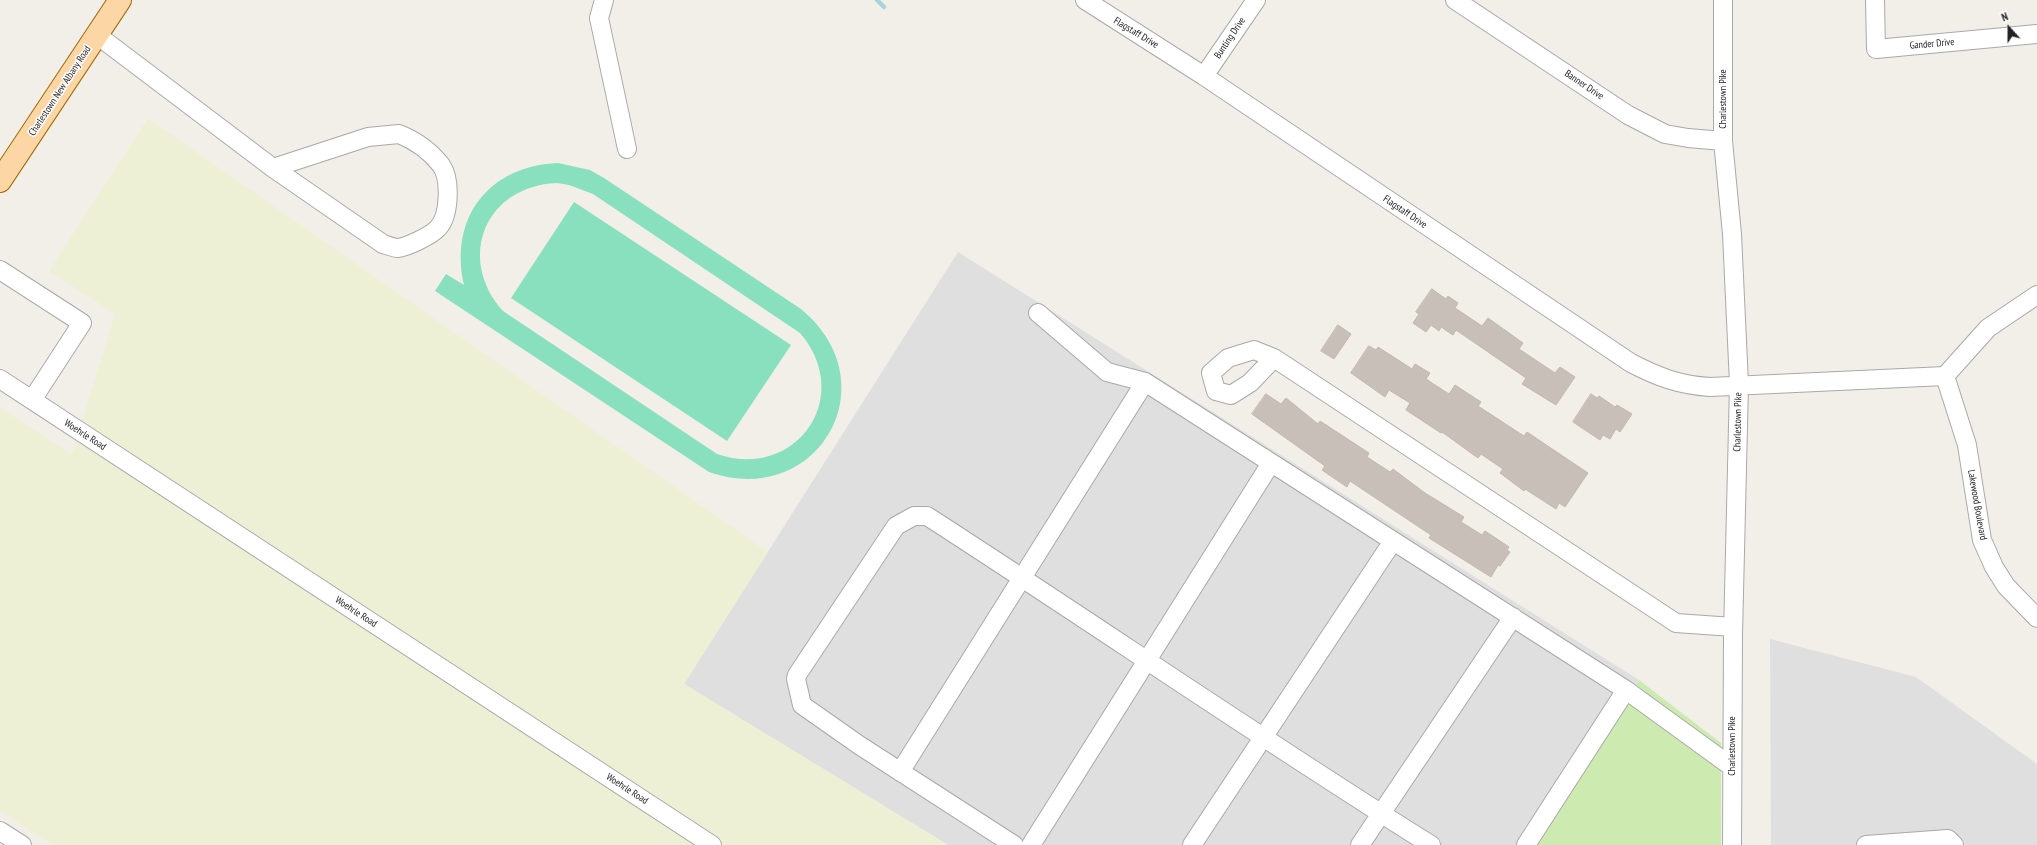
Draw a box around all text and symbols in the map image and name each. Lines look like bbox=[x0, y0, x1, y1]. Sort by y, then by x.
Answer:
north arrow bbox=[1989, 8, 2029, 48]
text: N bbox=[1999, 9, 2010, 24]
street label: Flagstaff Drive bbox=[1111, 15, 1161, 51]
street label: Bunting Drive bbox=[1212, 15, 1248, 61]
street label: Gander Drive bbox=[1909, 36, 1955, 52]
street label: Charlestown New Albany Road bbox=[26, 44, 94, 138]
street label: Banner Drive bbox=[1562, 68, 1606, 102]
street label: Charlestown Pike bbox=[1717, 69, 1729, 129]
street label: Flagstaff Drive bbox=[1381, 193, 1429, 231]
street label: Charlestown Pike bbox=[1731, 392, 1745, 452]
street label: Woehrle Road bbox=[62, 417, 108, 453]
street label: Lakewood Boulevard bbox=[1965, 469, 1989, 541]
street label: Woehrle Road bbox=[333, 594, 379, 630]
street label: Charlestown Pike bbox=[1726, 716, 1738, 776]
street label: Woehrle Road bbox=[604, 771, 650, 807]

